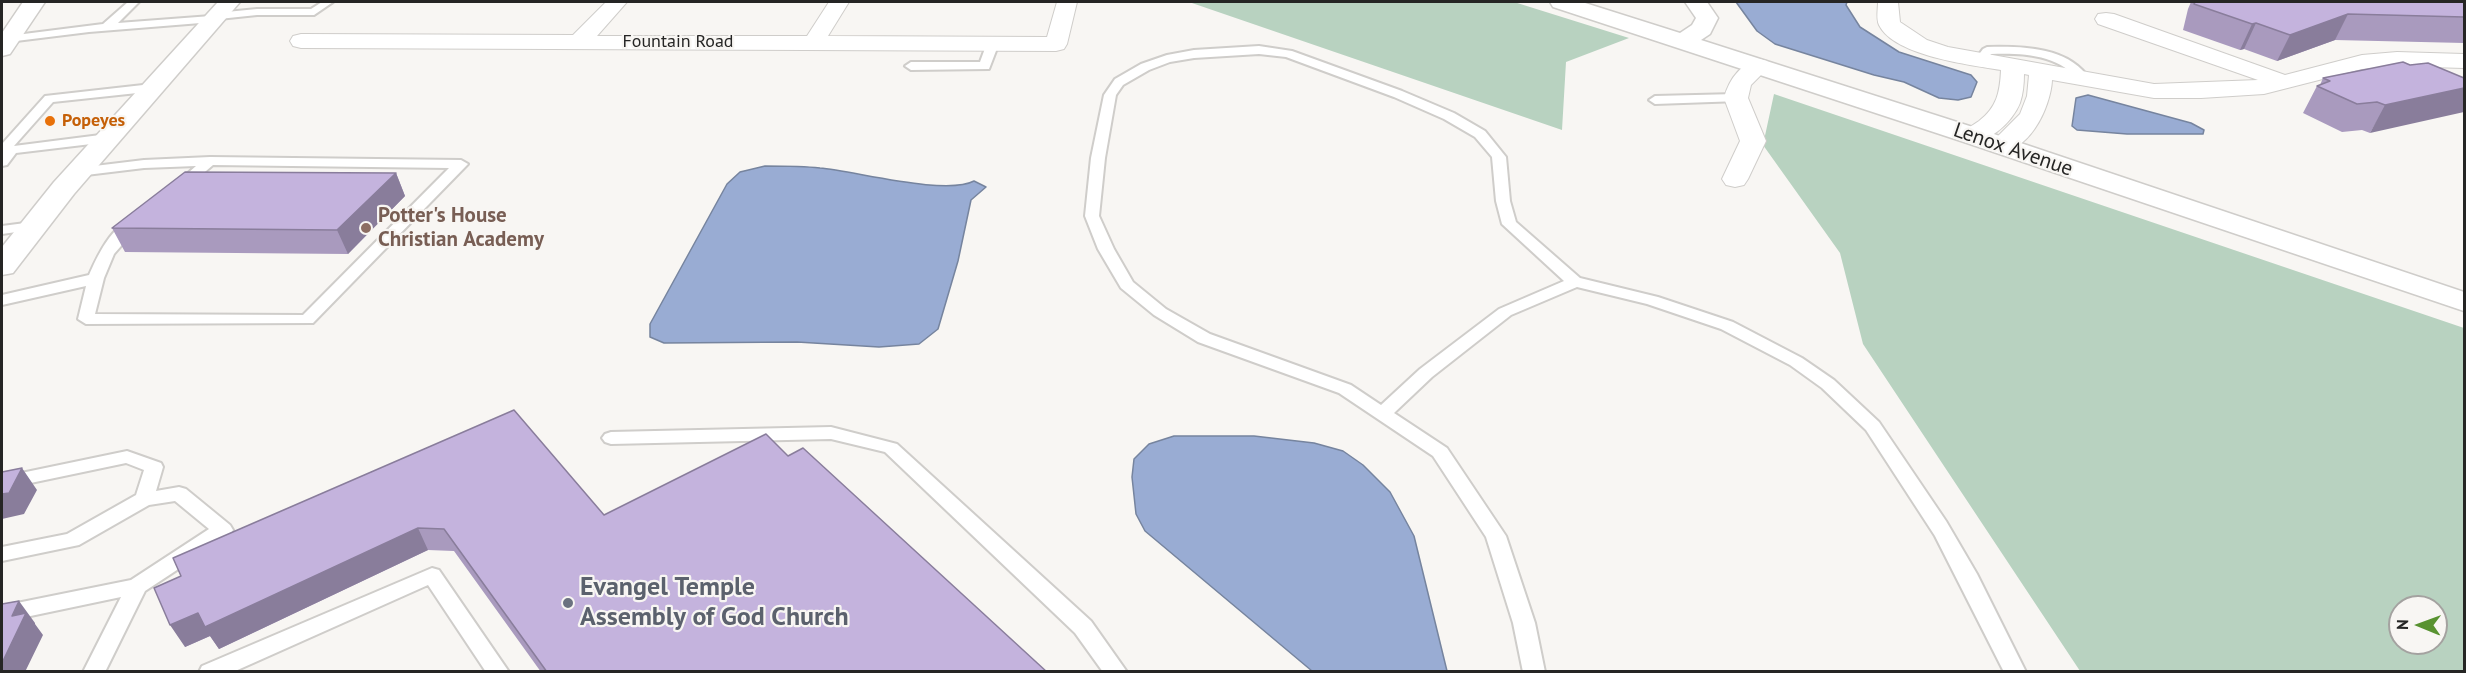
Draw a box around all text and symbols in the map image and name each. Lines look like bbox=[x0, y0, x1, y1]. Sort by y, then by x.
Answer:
street label: Fountain Road bbox=[622, 31, 734, 53]
place label: Popeyes bbox=[62, 110, 125, 132]
marker: Popeyes bbox=[43, 114, 57, 128]
street label: Lenox Avenue bbox=[1950, 118, 2076, 182]
place label: Potter's House Christian Academy bbox=[378, 203, 544, 253]
marker: Potter's House Christian Academy bbox=[359, 221, 373, 235]
place label: Evangel Temple Assembly of God Church bbox=[580, 572, 849, 634]
north arrow bbox=[2388, 595, 2448, 655]
marker: Evangel Temple Assembly of God Church bbox=[561, 596, 575, 610]
text: N bbox=[2392, 619, 2412, 630]

